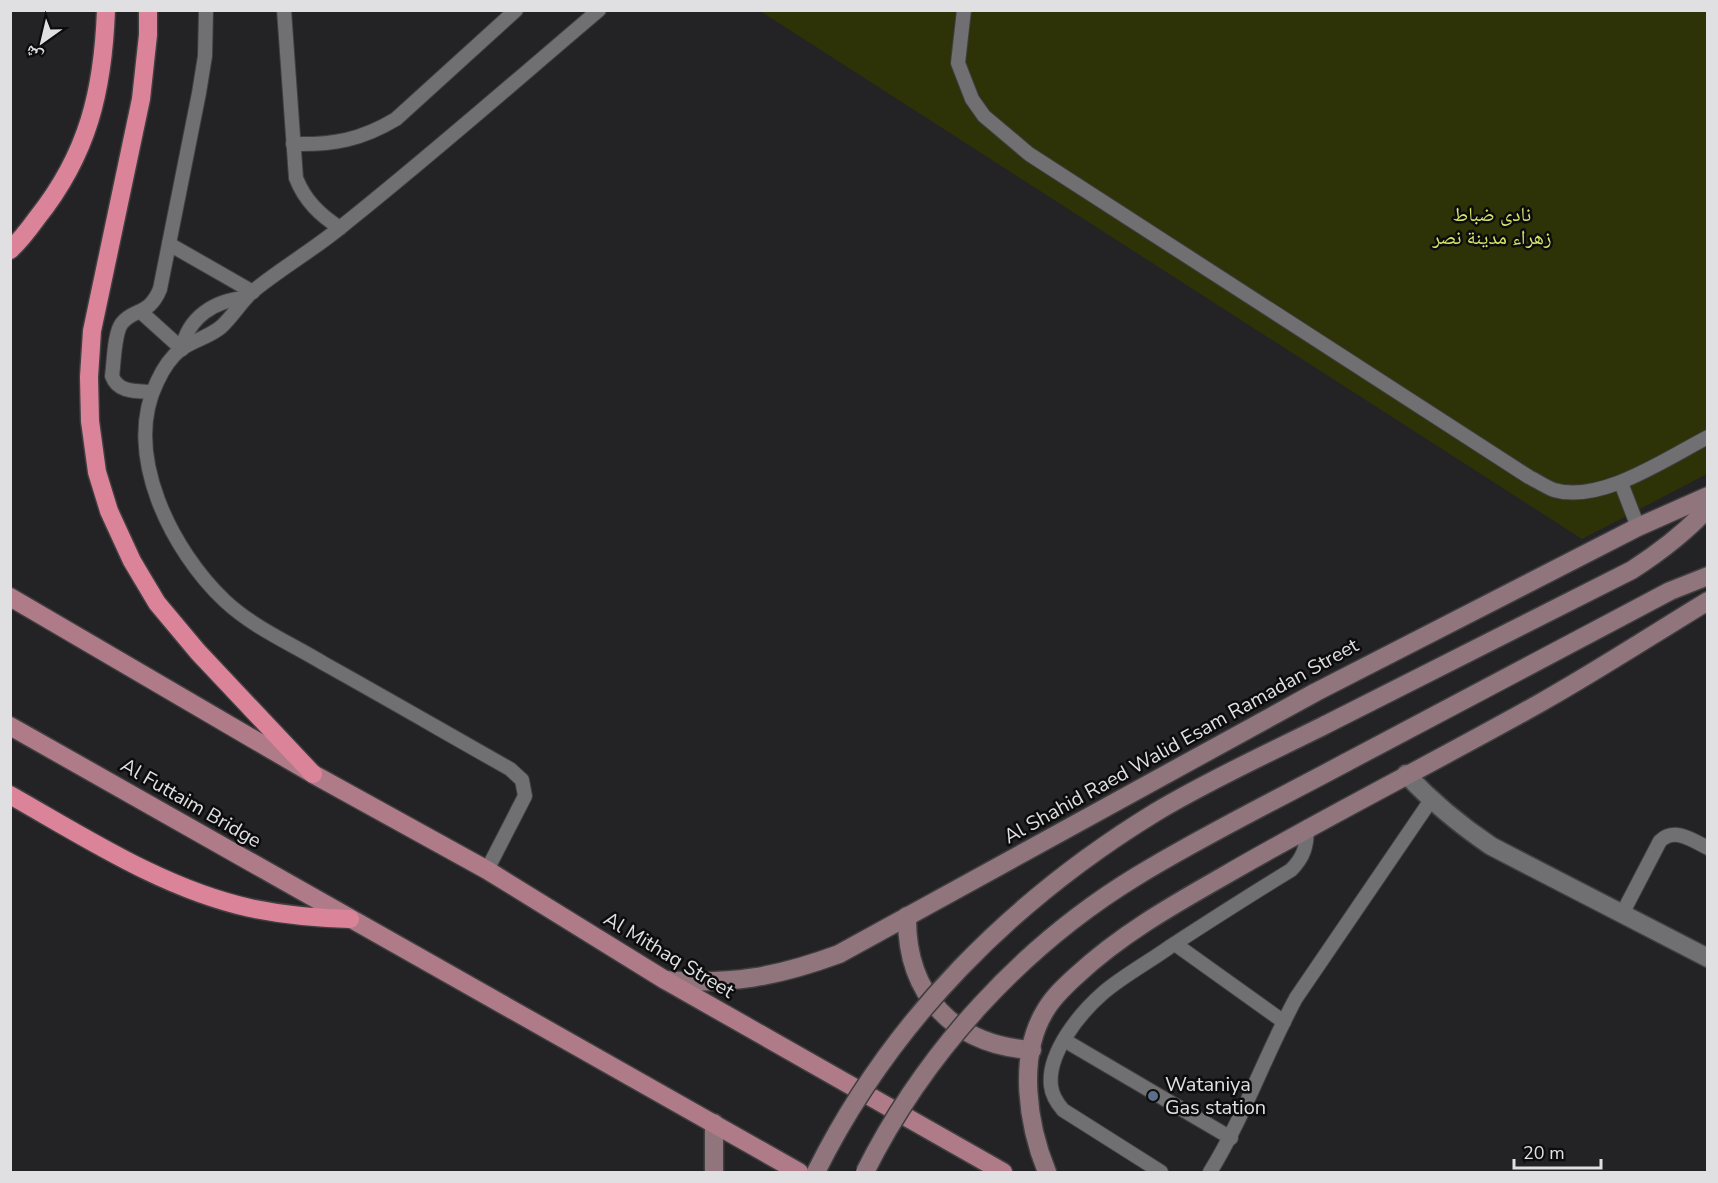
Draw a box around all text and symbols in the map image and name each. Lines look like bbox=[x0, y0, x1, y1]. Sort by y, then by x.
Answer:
north arrow bbox=[12, 12, 72, 72]
text: ش bbox=[21, 40, 47, 67]
park label: نادى ضباط زهراء مدينة نصر bbox=[1431, 201, 1552, 251]
street label: Al Shahid Raed Walid Esam Ramadan Street bbox=[999, 631, 1364, 850]
street label: Al Futtaim Bridge bbox=[116, 752, 266, 854]
street label: Al Mithaq Street bbox=[599, 905, 740, 1005]
place label: Wataniya Gas station bbox=[1165, 1071, 1266, 1121]
marker: Wataniya Gas station bbox=[1146, 1089, 1160, 1103]
scale bar bbox=[1514, 1132, 1601, 1170]
text: 20 m bbox=[1523, 1141, 1565, 1165]

